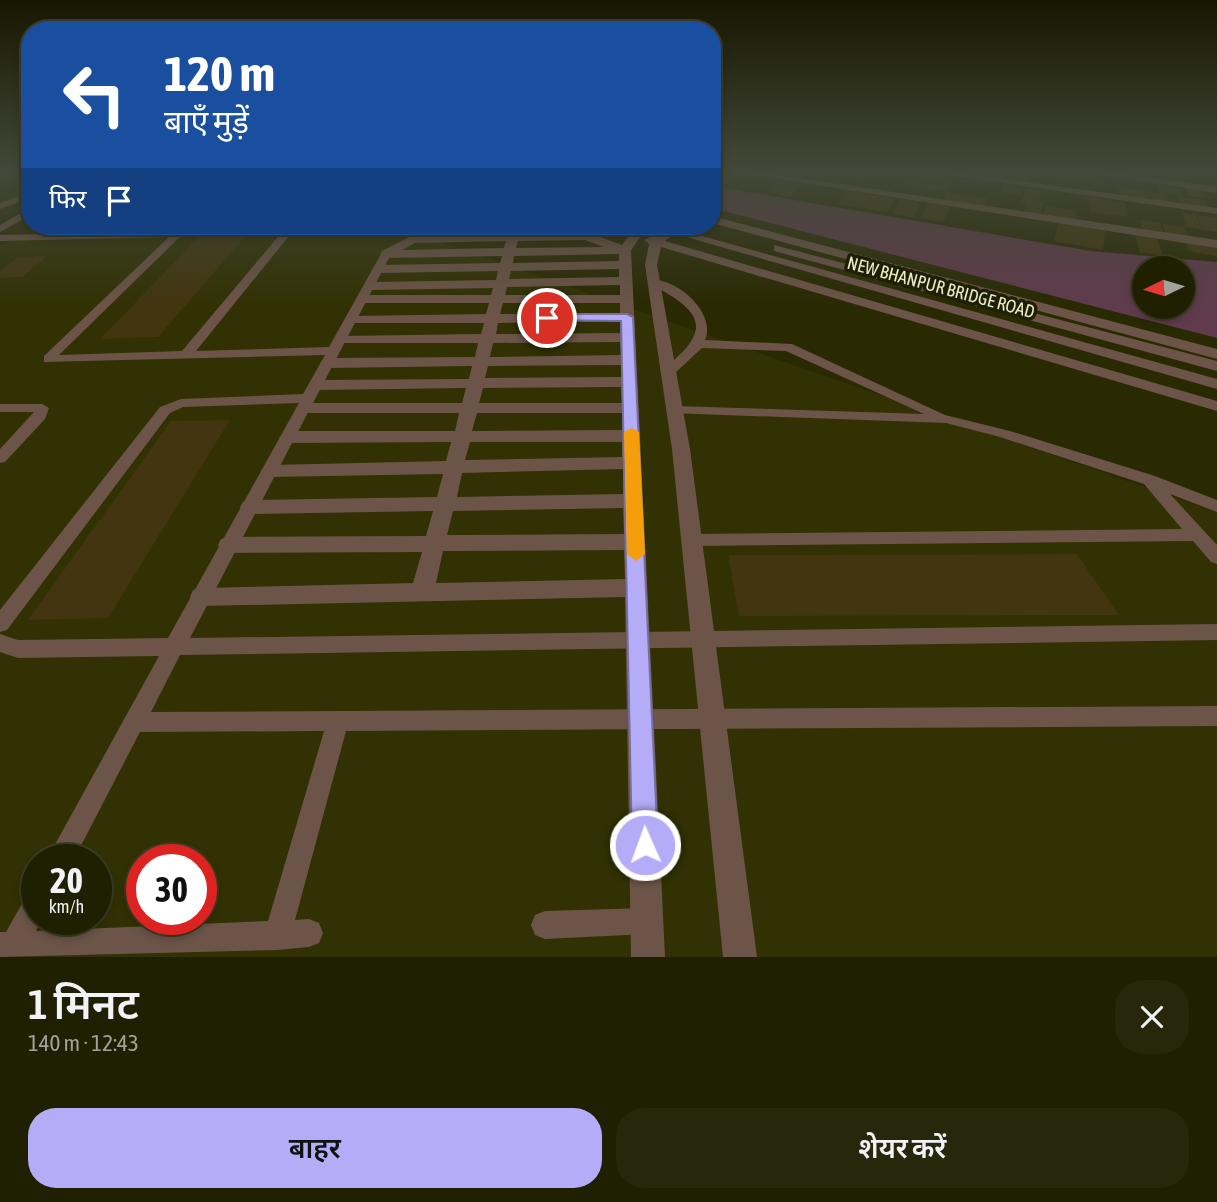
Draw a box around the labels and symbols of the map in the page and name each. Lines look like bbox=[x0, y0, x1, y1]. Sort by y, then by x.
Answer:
street label: NEW BHANPUR BRIDGE ROAD bbox=[845, 252, 1037, 322]
north arrow bbox=[1132, 256, 1195, 318]
pin bbox=[517, 288, 577, 348]
position arrow bbox=[608, 808, 682, 882]
speed limit sign: 30 bbox=[126, 844, 217, 935]

